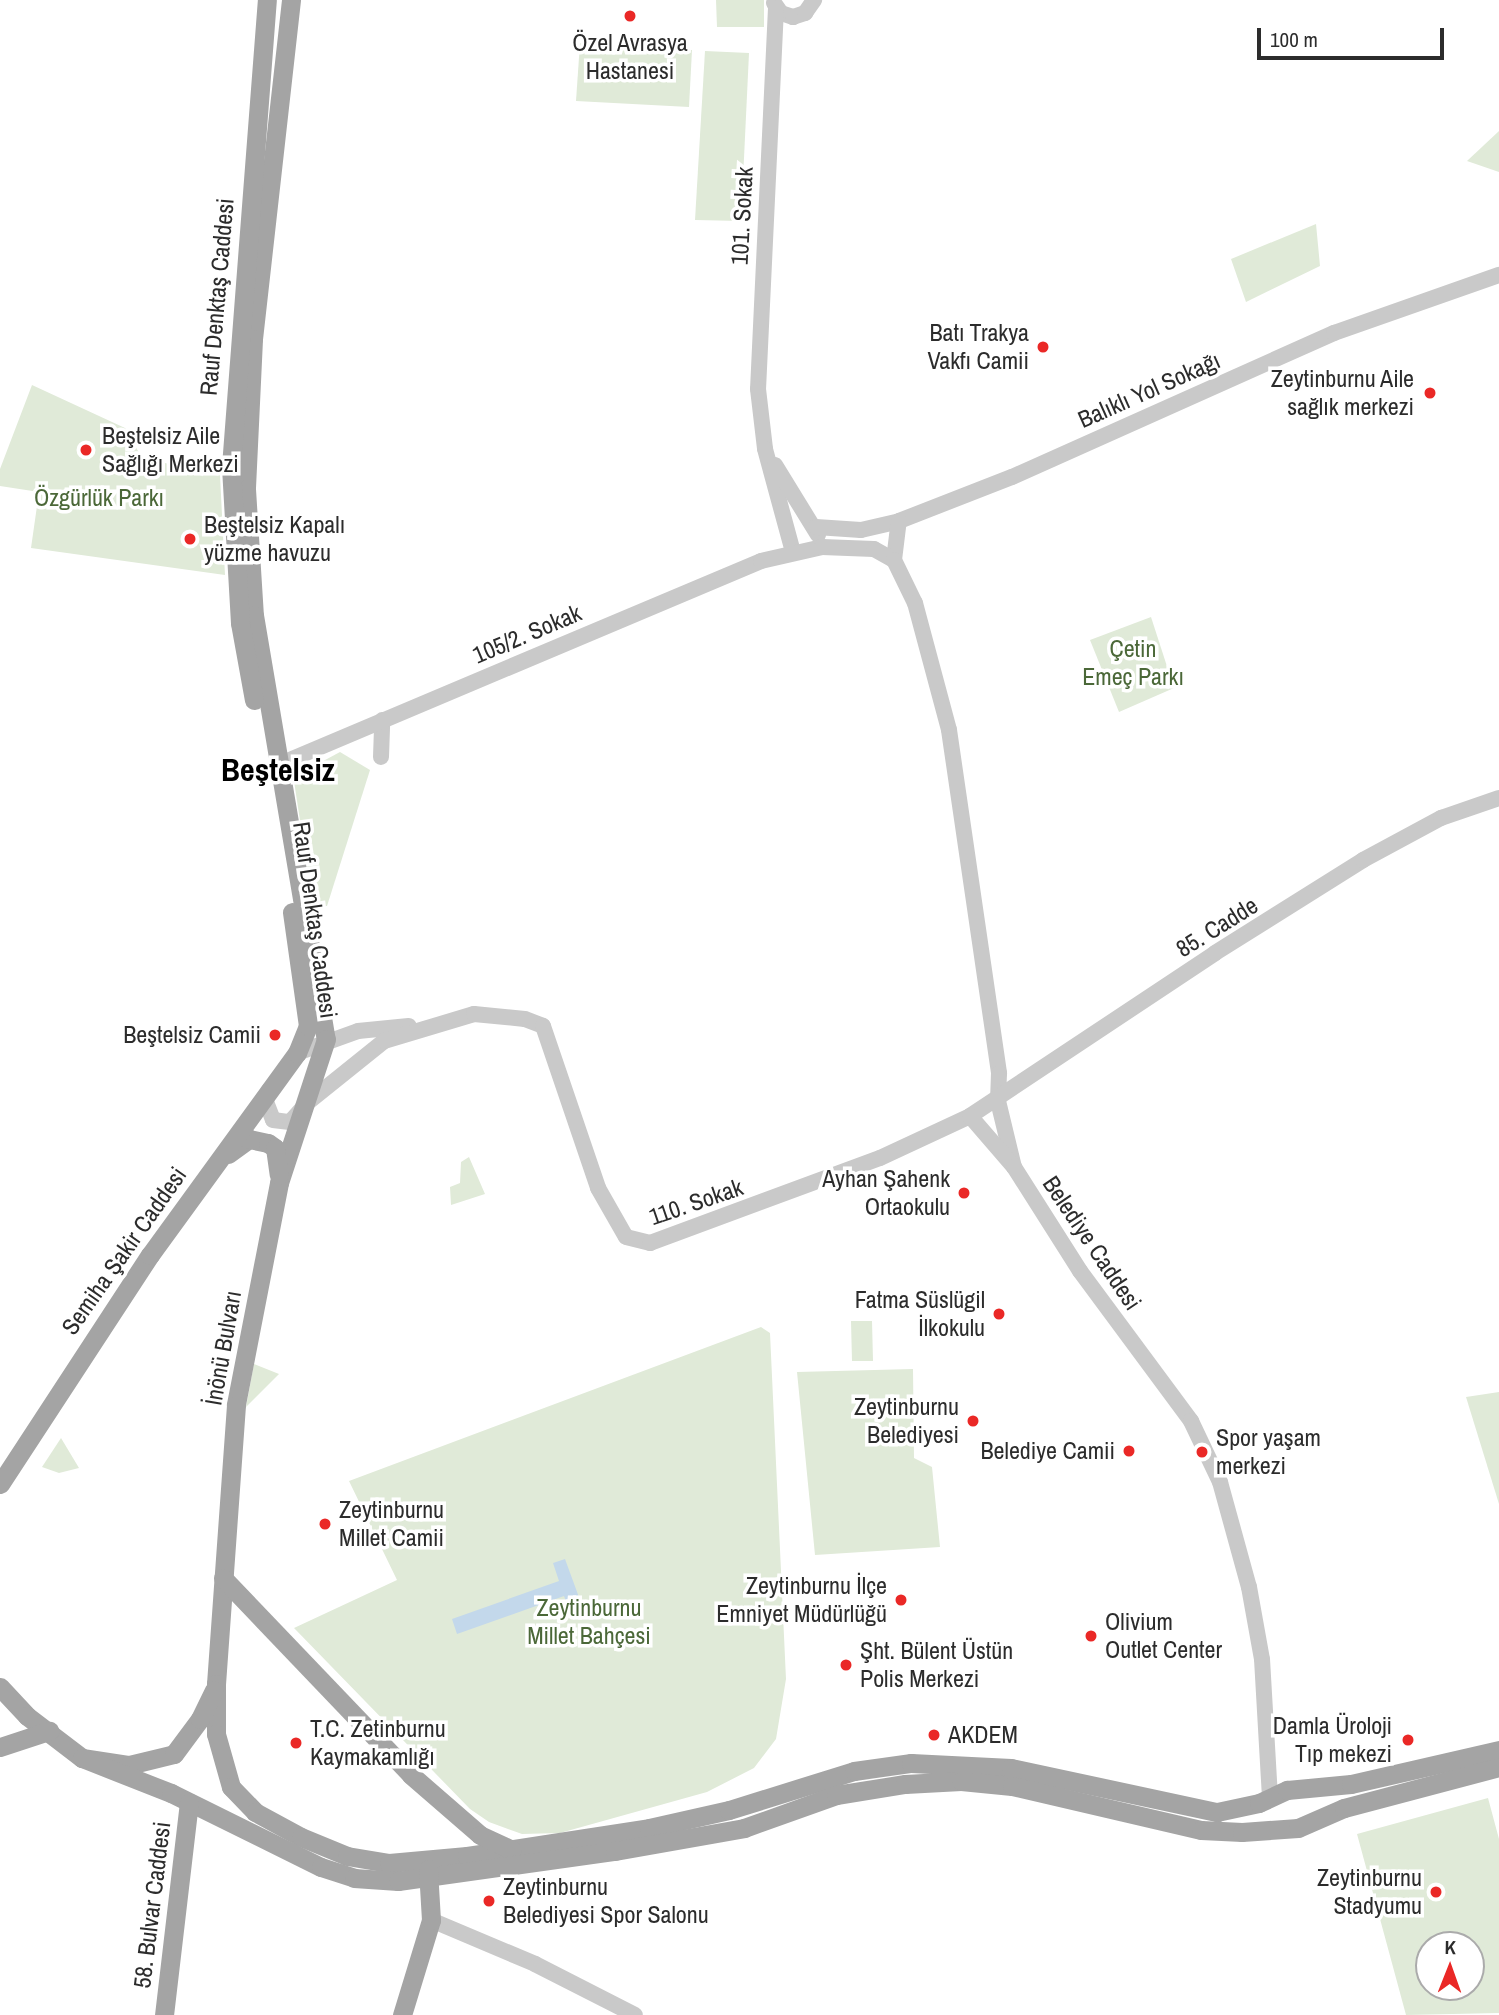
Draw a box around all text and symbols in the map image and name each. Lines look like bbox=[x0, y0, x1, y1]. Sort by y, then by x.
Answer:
marker: Özel Avrasya Hastanesi bbox=[620, 6, 640, 26]
scale bar bbox=[1261, 14, 1448, 58]
text: 100 m bbox=[1270, 25, 1318, 54]
place label: Özel Avrasya Hastanesi bbox=[572, 29, 688, 85]
street label: 101. Sokak bbox=[725, 166, 759, 266]
street label: Rauf Denktaş Caddesi bbox=[194, 197, 240, 397]
place label: Batı Trakya Vakfı Camii bbox=[928, 319, 1029, 375]
marker: Batı Trakya Vakfı Camii bbox=[1035, 339, 1051, 355]
street label: Balıklı Yol Sokağı bbox=[1073, 346, 1225, 434]
place label: Zeytinburnu Aile sağlık merkezi bbox=[1270, 365, 1414, 421]
marker: Zeytinburnu Aile sağlık merkezi bbox=[1420, 383, 1440, 403]
place label: Beştelsiz Aile Sağlığı Merkezi bbox=[102, 422, 239, 478]
marker: Beştelsiz Aile Sağlığı Merkezi bbox=[76, 440, 96, 460]
park label: Özgürlük Parkı bbox=[34, 484, 164, 512]
place label: Beştelsiz Kapalı yüzme havuzu bbox=[204, 511, 345, 567]
marker: Beştelsiz Kapalı yüzme havuzu bbox=[182, 531, 198, 547]
street label: 105/2. Sokak bbox=[468, 598, 586, 670]
park label: Çetin Emeç Parkı bbox=[1082, 635, 1184, 691]
district label: Beştelsiz bbox=[221, 751, 335, 789]
street label: Rauf Denktaş Caddesi bbox=[287, 820, 343, 1020]
street label: 85. Cadde bbox=[1171, 891, 1263, 963]
place label: Beştelsiz Camii bbox=[123, 1021, 261, 1049]
marker: Beştelsiz Camii bbox=[267, 1027, 283, 1043]
street label: Semiha Şakir Caddesi bbox=[55, 1162, 193, 1340]
place label: Ayhan Şahenk Ortaokulu bbox=[822, 1165, 950, 1221]
street label: Belediye Caddesi bbox=[1037, 1171, 1147, 1315]
street label: 110. Sokak bbox=[645, 1173, 747, 1231]
marker: Ayhan Şahenk Ortaokulu bbox=[956, 1185, 972, 1201]
place label: Fatma Süslügil İlkokulu bbox=[855, 1286, 985, 1342]
street label: İnönü Bulvarı bbox=[199, 1288, 247, 1408]
marker: Fatma Süslügil İlkokulu bbox=[991, 1306, 1007, 1322]
place label: Zeytinburnu Belediyesi bbox=[854, 1393, 959, 1449]
marker: Zeytinburnu Belediyesi bbox=[965, 1413, 981, 1429]
place label: Spor yaşam merkezi bbox=[1216, 1424, 1321, 1480]
place label: Belediye Camii bbox=[980, 1437, 1115, 1465]
marker: Belediye Camii bbox=[1121, 1443, 1137, 1459]
marker: Spor yaşam merkezi bbox=[1194, 1444, 1210, 1460]
place label: Zeytinburnu Millet Camii bbox=[339, 1496, 444, 1552]
marker: Zeytinburnu Millet Camii bbox=[317, 1516, 333, 1532]
place label: Zeytinburnu İlçe Emniyet Müdürlüğü bbox=[716, 1572, 887, 1628]
marker: Zeytinburnu İlçe Emniyet Müdürlüğü bbox=[893, 1592, 909, 1608]
park label: Zeytinburnu Millet Bahçesi bbox=[527, 1594, 651, 1650]
place label: Olivium Outlet Center bbox=[1105, 1608, 1222, 1664]
marker: Olivium Outlet Center bbox=[1083, 1628, 1099, 1644]
place label: Şht. Bülent Üstün Polis Merkezi bbox=[860, 1637, 1013, 1693]
marker: Şht. Bülent Üstün Polis Merkezi bbox=[838, 1657, 854, 1673]
place label: Damla Üroloji Tıp mekezi bbox=[1273, 1712, 1392, 1768]
place label: T.C. Zetinburnu Kaymakamlığı bbox=[310, 1715, 446, 1771]
place label: AKDEM bbox=[948, 1721, 1018, 1749]
marker: AKDEM bbox=[926, 1727, 942, 1743]
marker: Damla Üroloji Tıp mekezi bbox=[1398, 1730, 1418, 1750]
marker: T.C. Zetinburnu Kaymakamlığı bbox=[288, 1735, 304, 1751]
street label: 58. Bulvar Caddesi bbox=[128, 1820, 176, 1990]
place label: Zeytinburnu Stadyumu bbox=[1317, 1864, 1422, 1920]
place label: Zeytinburnu Belediyesi Spor Salonu bbox=[503, 1873, 709, 1929]
marker: Zeytinburnu Stadyumu bbox=[1428, 1884, 1444, 1900]
marker: Zeytinburnu Belediyesi Spor Salonu bbox=[481, 1893, 497, 1909]
north arrow bbox=[1415, 1931, 1485, 2001]
text: K bbox=[1444, 1934, 1456, 1960]

